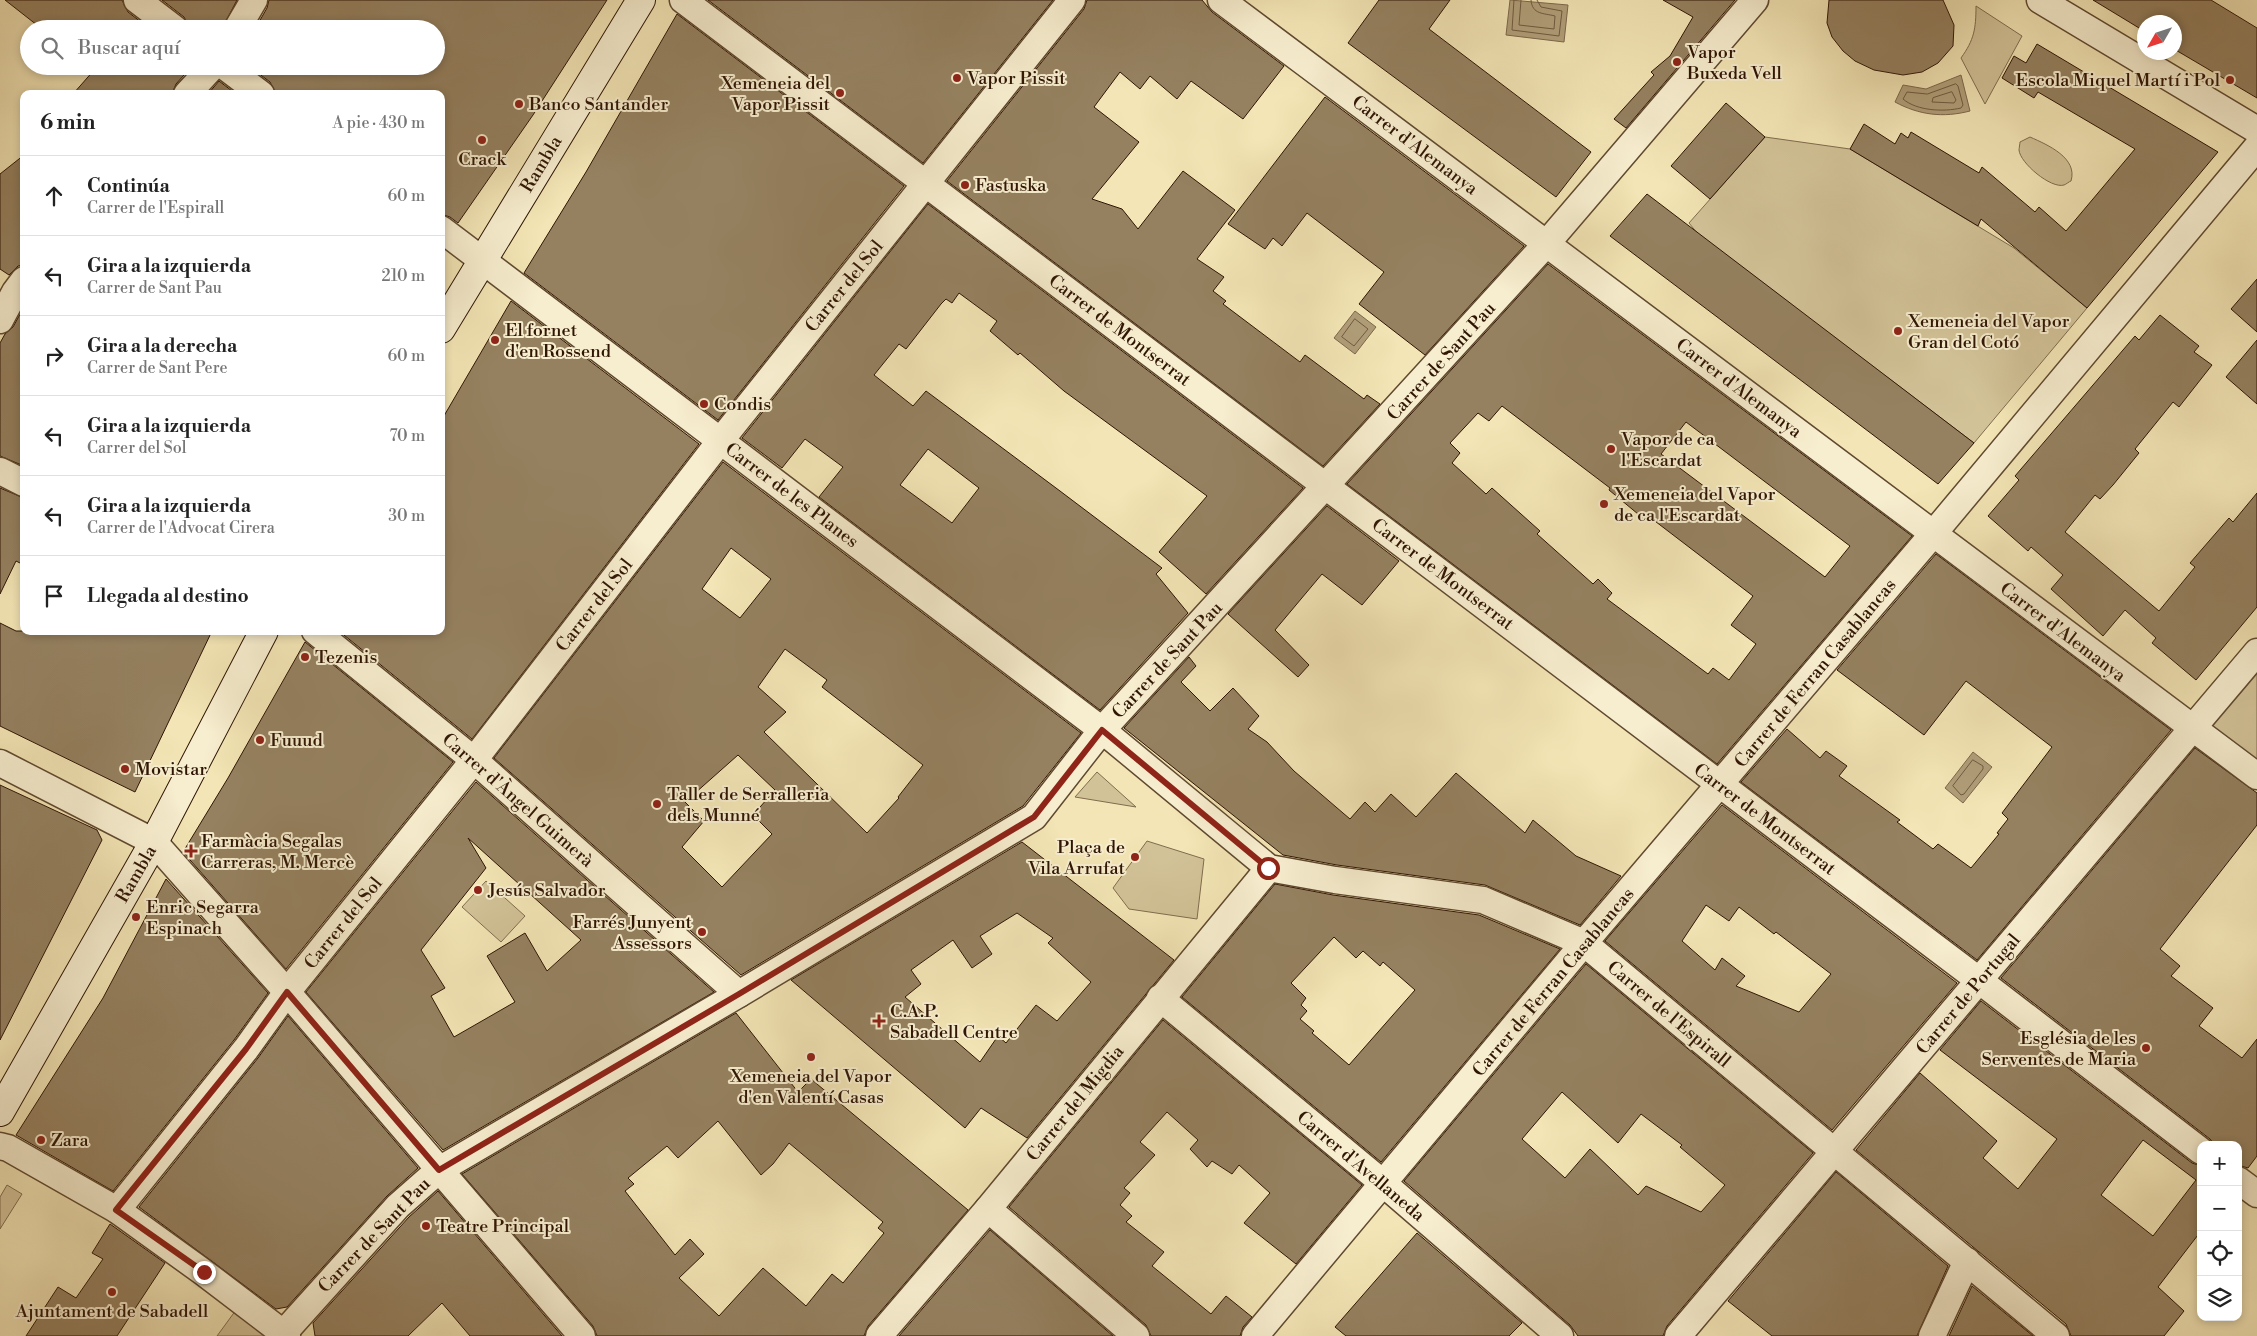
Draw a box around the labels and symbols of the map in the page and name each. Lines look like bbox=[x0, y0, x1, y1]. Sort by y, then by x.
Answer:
north arrow bbox=[2137, 15, 2182, 60]
place label: Vapor Buxeda Vell bbox=[1686, 41, 1783, 85]
marker: Vapor Buxeda Vell bbox=[1671, 56, 1683, 68]
place label: Vapor Pissit bbox=[966, 67, 1066, 90]
place label: Escola Miquel Martí i Pol bbox=[2015, 69, 2221, 92]
place label: Xemeneia del Vapor Pissit bbox=[720, 72, 831, 116]
marker: Vapor Pissit bbox=[951, 72, 963, 84]
marker: Escola Miquel Martí i Pol bbox=[2224, 74, 2236, 86]
marker: Xemeneia del Vapor Pissit bbox=[834, 87, 846, 99]
street label: Carrer d'Alemanya bbox=[1347, 90, 1483, 201]
place label: Banco Santander bbox=[528, 93, 668, 116]
marker: Banco Santander bbox=[513, 98, 525, 110]
street label: Rambla bbox=[515, 131, 568, 197]
marker: Crack bbox=[476, 134, 488, 146]
place label: Crack bbox=[458, 148, 507, 171]
place label: Fastuska bbox=[975, 174, 1047, 197]
marker: Fastuska bbox=[959, 179, 971, 191]
street label: Carrer del Sol bbox=[800, 235, 889, 337]
street label: Carrer de Montserrat bbox=[1044, 269, 1196, 392]
street label: Carrer de Sant Pau bbox=[1382, 297, 1501, 425]
place label: Xemeneia del Vapor Gran del Cotó bbox=[1907, 310, 2070, 354]
place label: El fornet d'en Rossend bbox=[505, 319, 612, 363]
marker: Xemeneia del Vapor Gran del Cotó bbox=[1892, 325, 1904, 337]
street label: Carrer d'Alemanya bbox=[1671, 333, 1807, 444]
marker: El fornet d'en Rossend bbox=[489, 334, 501, 346]
place label: Condis bbox=[714, 393, 771, 416]
marker: Condis bbox=[698, 398, 710, 410]
place label: Vapor de ca l'Escardat bbox=[1620, 428, 1716, 472]
street label: Carrer de les Planes bbox=[720, 438, 863, 553]
marker: Vapor de ca l'Escardat bbox=[1605, 443, 1617, 455]
place label: Xemeneia del Vapor de ca l'Escardat bbox=[1613, 483, 1776, 527]
marker: Xemeneia del Vapor de ca l'Escardat bbox=[1598, 498, 1610, 510]
street label: Carrer de Montserrat bbox=[1367, 513, 1519, 636]
street label: Carrer del Sol bbox=[551, 554, 638, 656]
street label: Carrer de Ferran Casablancas bbox=[1729, 574, 1901, 773]
street label: Carrer d'Alemanya bbox=[1995, 577, 2131, 688]
street label: Carrer de Sant Pau bbox=[1107, 596, 1228, 724]
place label: Tezenis bbox=[315, 646, 378, 669]
marker: Tezenis bbox=[299, 651, 311, 663]
street label: Carrer d'Àngel Guimerà bbox=[437, 728, 599, 873]
place label: Fuuud bbox=[270, 729, 323, 752]
marker: Fuuud bbox=[254, 734, 266, 746]
place label: Movistar bbox=[135, 758, 207, 781]
street label: Carrer de Montserrat bbox=[1689, 758, 1841, 881]
marker: Movistar bbox=[119, 763, 131, 775]
place label: Taller de Serralleria dels Munné bbox=[667, 783, 830, 827]
marker: Taller de Serralleria dels Munné bbox=[651, 798, 663, 810]
place label: Farmàcia Segalas Carreras, M. Mercè bbox=[201, 830, 354, 874]
place label: Plaça de Vila Arrufat bbox=[1027, 836, 1126, 880]
street label: Rambla bbox=[111, 841, 162, 907]
marker: Farmàcia Segalas Carreras, M. Mercè bbox=[185, 845, 197, 857]
marker: Plaça de Vila Arrufat bbox=[1129, 851, 1141, 863]
route start bbox=[1257, 857, 1280, 880]
street label: Carrer del Sol bbox=[299, 872, 388, 974]
place label: Jesús Salvador bbox=[487, 879, 606, 902]
street label: Carrer de Ferran Casablancas bbox=[1467, 883, 1639, 1082]
marker: Jesús Salvador bbox=[472, 884, 484, 896]
place label: Enric Segarra Espinach bbox=[146, 896, 260, 940]
marker: Enric Segarra Espinach bbox=[130, 911, 142, 923]
place label: Farrés Junyent Assessors bbox=[573, 911, 693, 955]
marker: Farrés Junyent Assessors bbox=[696, 926, 708, 938]
street label: Carrer de Portugal bbox=[1911, 929, 2026, 1059]
street label: Carrer de l'Espirall bbox=[1602, 956, 1736, 1073]
place label: C.A.P. Sabadell Centre bbox=[890, 1000, 1018, 1044]
marker: C.A.P. Sabadell Centre bbox=[872, 1014, 886, 1028]
place label: Església de les Serventes de Maria bbox=[1981, 1027, 2137, 1071]
street label: Carrer del Migdia bbox=[1022, 1040, 1130, 1166]
marker: Església de les Serventes de Maria bbox=[2140, 1042, 2152, 1054]
marker: Xemeneia del Vapor d'en Valentí Casas bbox=[805, 1051, 817, 1063]
place label: Xemeneia del Vapor d'en Valentí Casas bbox=[729, 1065, 892, 1109]
street label: Carrer d'Avellaneda bbox=[1292, 1106, 1430, 1227]
place label: Zara bbox=[51, 1129, 90, 1152]
marker: Zara bbox=[35, 1134, 47, 1146]
street label: Carrer de Sant Pau bbox=[313, 1172, 436, 1298]
place label: Teatre Principal bbox=[436, 1215, 570, 1238]
marker: Teatre Principal bbox=[420, 1220, 432, 1232]
route end bbox=[193, 1261, 216, 1284]
marker: Ajuntament de Sabadell bbox=[106, 1286, 118, 1298]
place label: Ajuntament de Sabadell bbox=[15, 1300, 209, 1323]

